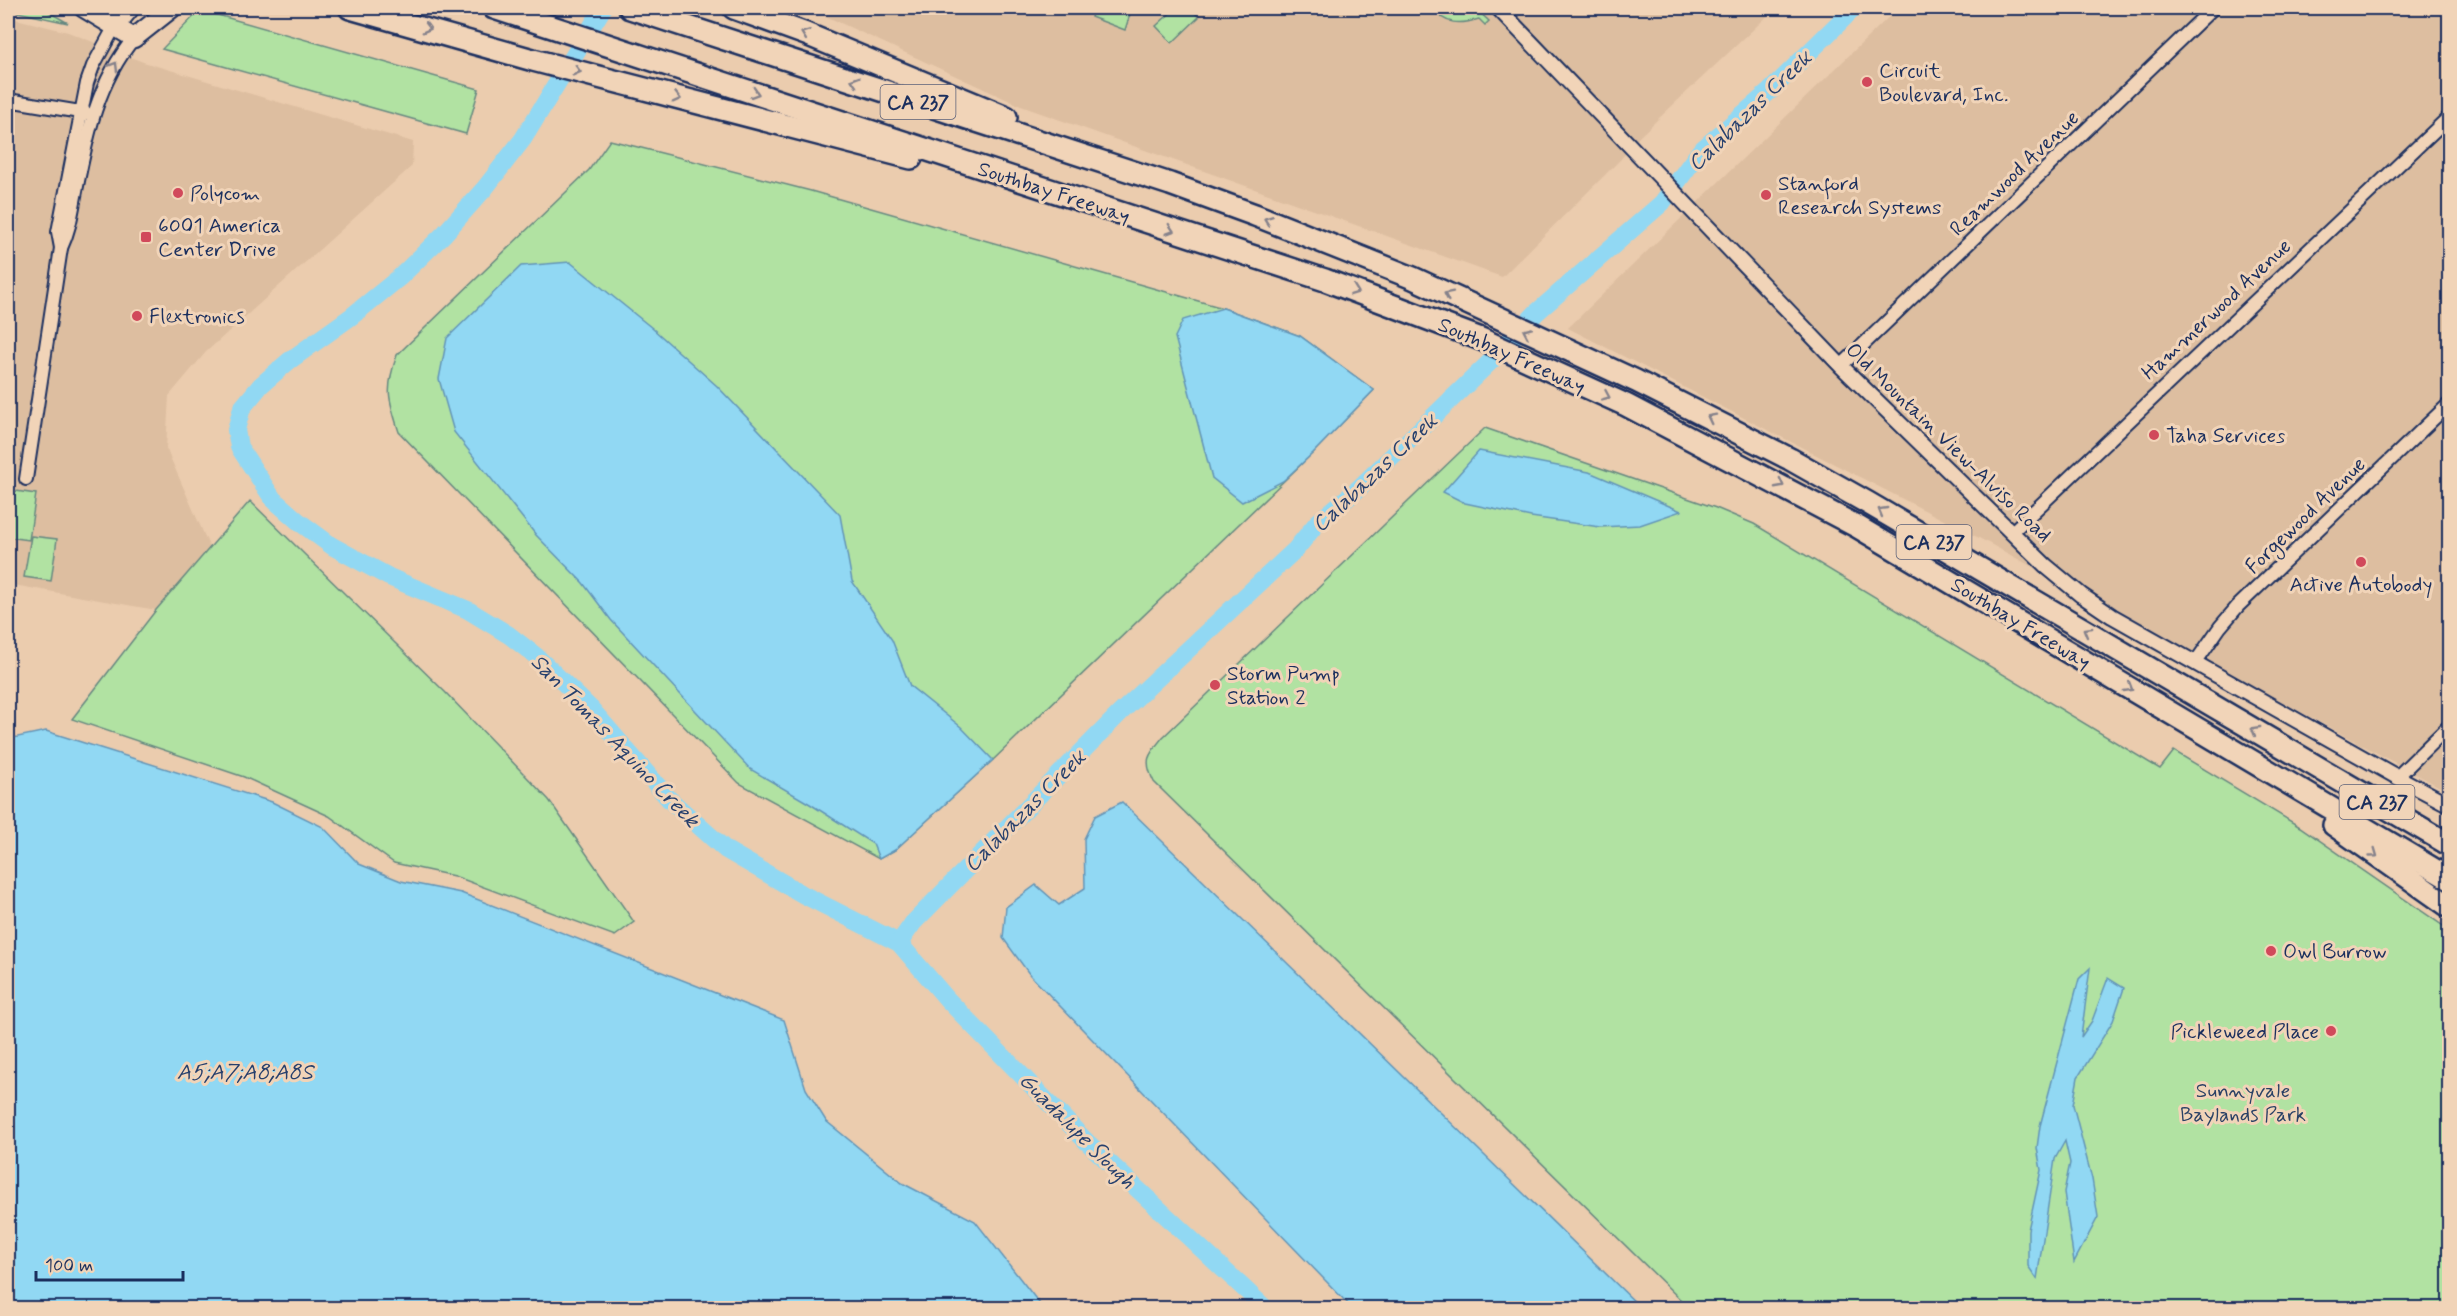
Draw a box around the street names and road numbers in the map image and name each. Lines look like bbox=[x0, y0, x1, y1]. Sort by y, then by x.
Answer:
road number: CA 237 bbox=[880, 85, 956, 119]
street label: Reamwood Avenue bbox=[1944, 105, 2086, 243]
street label: Southbay Freeway bbox=[974, 155, 1133, 231]
street label: Hammerwood Avenue bbox=[2136, 233, 2298, 387]
street label: Southbay Freeway bbox=[1434, 311, 1590, 401]
street label: Old Mountain View-Alviso Road bbox=[1839, 337, 2058, 549]
street label: Forgewood Avenue bbox=[2239, 451, 2373, 581]
road number: CA 237 bbox=[1896, 525, 1972, 559]
street label: Southbay Freeway bbox=[1945, 571, 2096, 677]
road number: CA 237 bbox=[2340, 785, 2414, 819]

